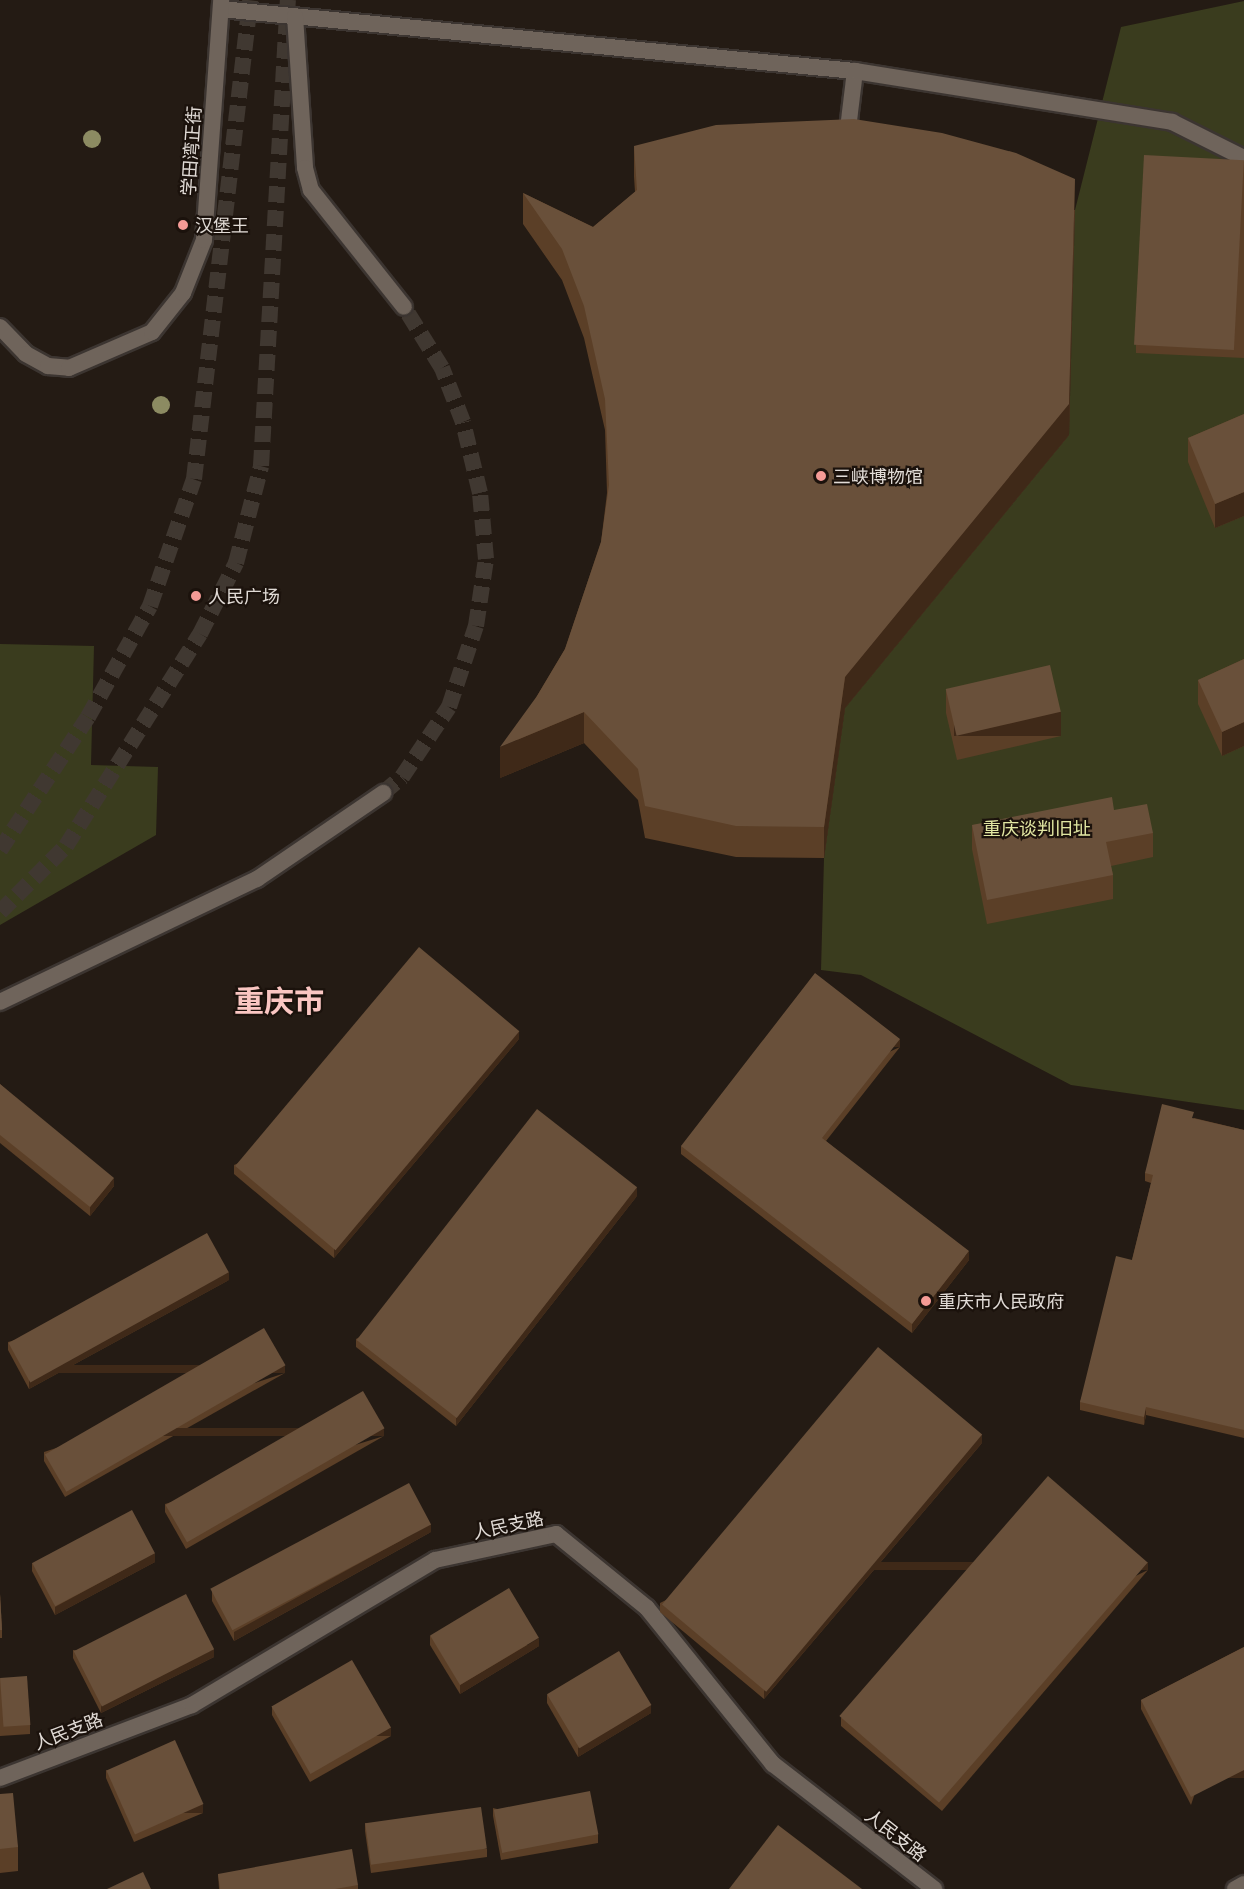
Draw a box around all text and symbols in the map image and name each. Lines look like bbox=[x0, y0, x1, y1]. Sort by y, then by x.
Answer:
street label: 学田湾正街 bbox=[177, 105, 205, 197]
place label: 汉堡王 bbox=[195, 214, 249, 236]
marker: 汉堡王 bbox=[176, 218, 190, 232]
place label: 三峡博物馆 bbox=[833, 465, 923, 487]
marker: 三峡博物馆 bbox=[814, 469, 828, 483]
place label: 人民广场 bbox=[208, 585, 280, 607]
marker: 人民广场 bbox=[189, 589, 203, 603]
park label: 重庆谈判旧址 bbox=[983, 817, 1091, 839]
district label: 重庆市 bbox=[234, 983, 324, 1019]
place label: 重庆市人民政府 bbox=[938, 1290, 1064, 1312]
marker: 重庆市人民政府 bbox=[919, 1294, 933, 1308]
street label: 人民支路 bbox=[471, 1507, 545, 1543]
street label: 人民支路 bbox=[31, 1708, 105, 1754]
street label: 人民支路 bbox=[861, 1804, 931, 1866]

